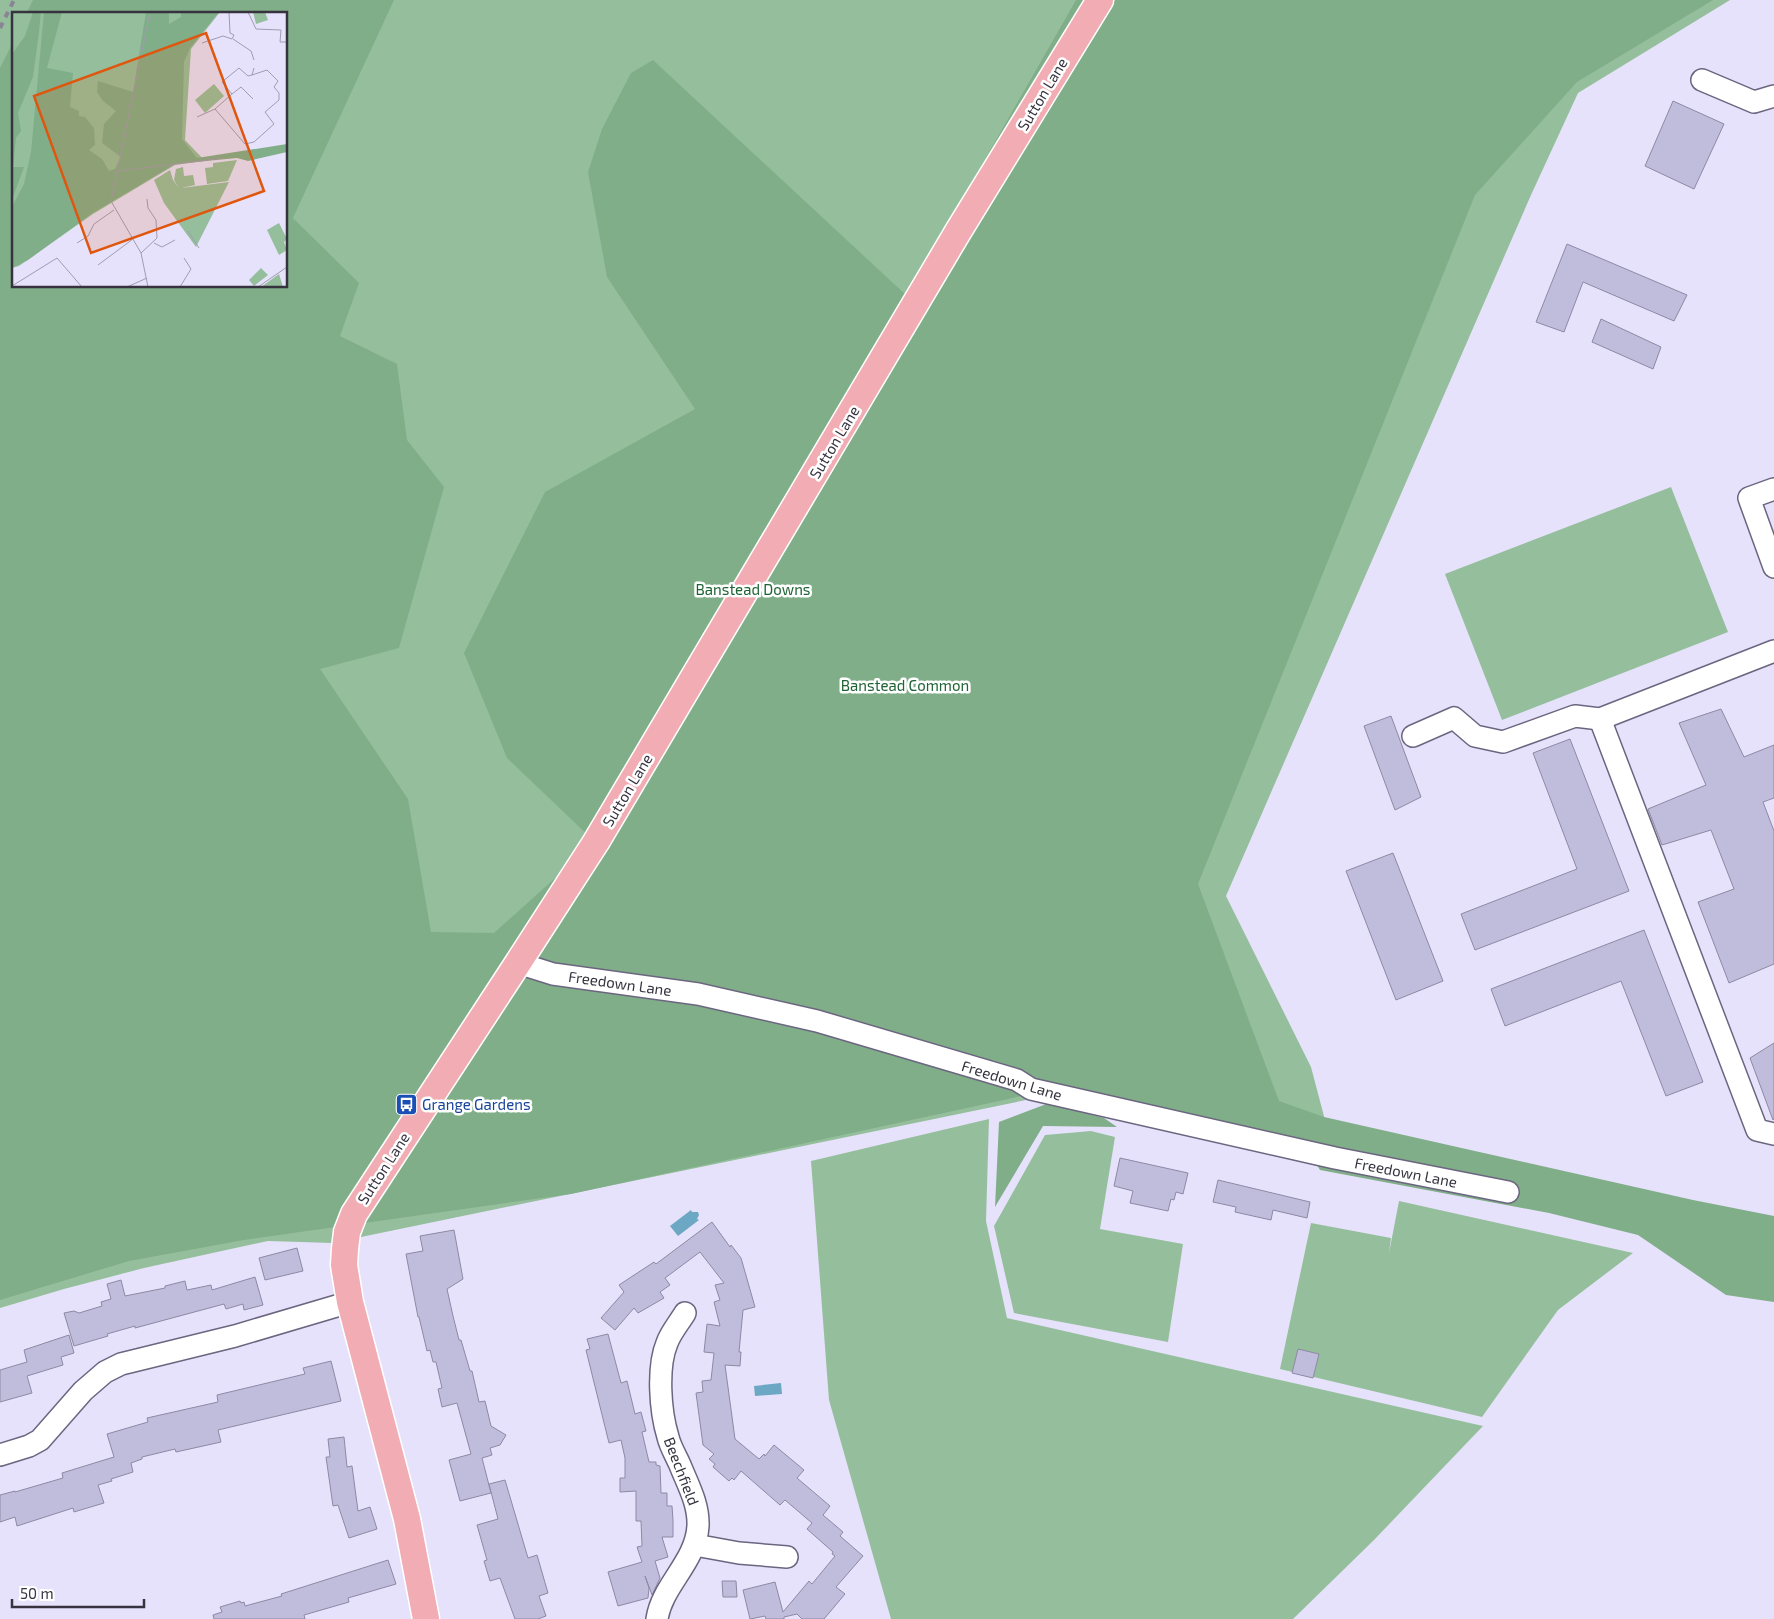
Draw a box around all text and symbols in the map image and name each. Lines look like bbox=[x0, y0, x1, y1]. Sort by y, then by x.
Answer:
inset map bbox=[12, 12, 288, 288]
street label: Sutton Lane bbox=[1013, 54, 1071, 134]
street label: Sutton Lane bbox=[805, 402, 863, 482]
park label: Banstead Downs bbox=[696, 580, 810, 598]
park label: Banstead Common bbox=[841, 676, 969, 694]
street label: Sutton Lane bbox=[598, 750, 656, 830]
street label: Freedown Lane bbox=[567, 967, 673, 999]
street label: Freedown Lane bbox=[960, 1056, 1064, 1104]
bus stop icon: Grange Gardens bbox=[394, 1092, 418, 1116]
place label: Grange Gardens bbox=[422, 1095, 531, 1113]
street label: Sutton Lane bbox=[353, 1129, 413, 1207]
street label: Freedown Lane bbox=[1353, 1153, 1459, 1191]
street label: Beechfield bbox=[661, 1434, 703, 1508]
scale bar bbox=[12, 1576, 145, 1608]
text: 50 m bbox=[20, 1584, 54, 1602]

